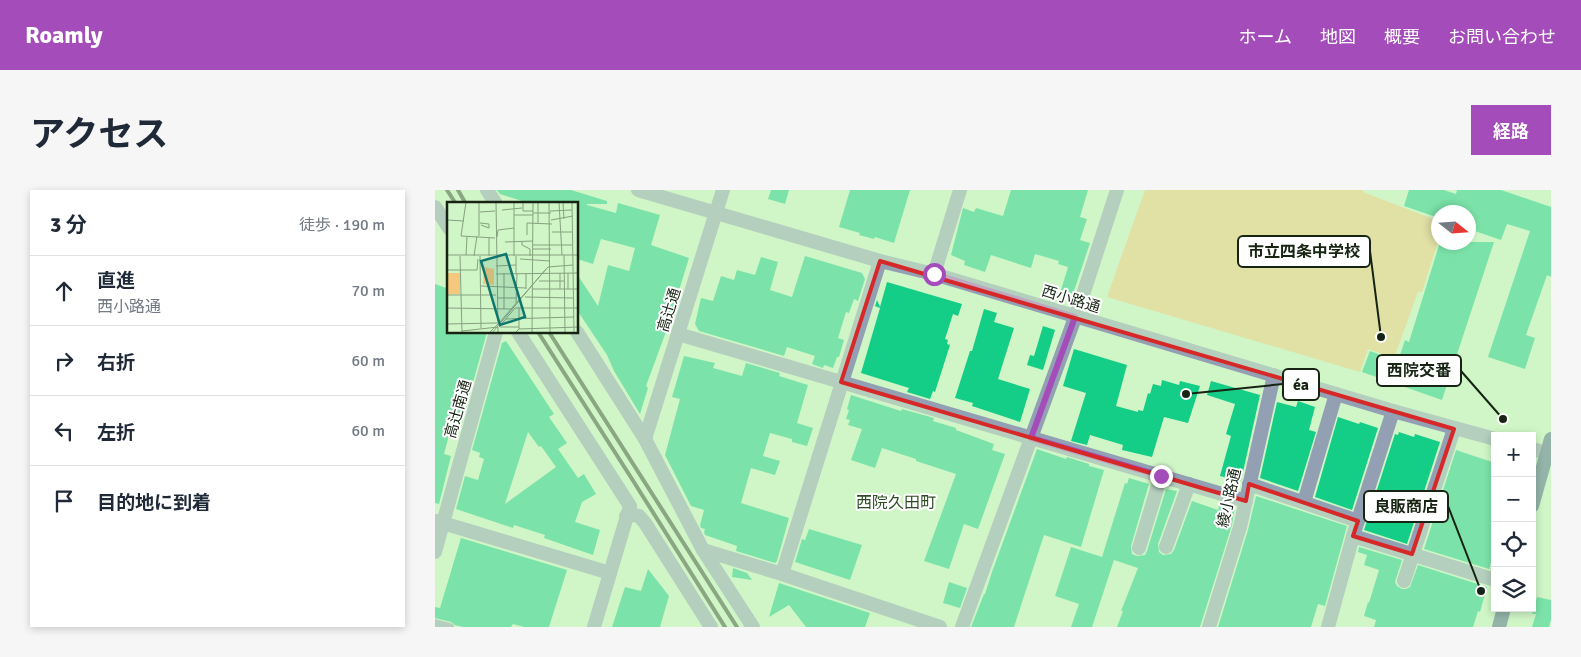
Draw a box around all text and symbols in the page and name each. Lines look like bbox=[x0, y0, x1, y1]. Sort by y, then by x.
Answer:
text: Roamly bbox=[25, 20, 103, 50]
text: ホーム bbox=[1239, 26, 1292, 48]
text: 地図 bbox=[1320, 26, 1356, 48]
text: 概要 bbox=[1384, 26, 1420, 48]
text: お問い合わせ bbox=[1448, 26, 1556, 48]
button: 経路 bbox=[1471, 105, 1551, 155]
text: アクセス bbox=[30, 113, 168, 156]
inset map bbox=[447, 202, 579, 334]
north arrow bbox=[1431, 205, 1476, 250]
text: 3 分 bbox=[50, 212, 87, 238]
text: 徒歩 · 190 m bbox=[299, 215, 385, 235]
callout: 市立四条中学校 bbox=[1238, 236, 1370, 267]
text: 市立四条中学校 bbox=[1248, 242, 1360, 262]
route start bbox=[923, 263, 946, 286]
text: 直進 bbox=[97, 269, 135, 293]
icon: ahead bbox=[50, 277, 78, 305]
text: 70 m bbox=[351, 281, 385, 301]
street label: 西小路通 bbox=[1040, 282, 1102, 316]
street label: 高辻通 bbox=[654, 286, 684, 334]
text: 西小路通 bbox=[97, 297, 161, 317]
icon: right bbox=[50, 347, 78, 375]
text: 右折 bbox=[97, 351, 135, 375]
text: 60 m bbox=[351, 351, 385, 371]
callout: 西院交番 bbox=[1377, 355, 1461, 386]
text: 西院交番 bbox=[1387, 361, 1451, 381]
callout: éa bbox=[1283, 369, 1319, 400]
text: éa bbox=[1293, 375, 1309, 395]
street label: 高辻南通 bbox=[441, 378, 475, 440]
icon: left bbox=[50, 417, 78, 445]
text: 左折 bbox=[97, 421, 135, 445]
text: 60 m bbox=[351, 421, 385, 441]
map controls bbox=[1491, 432, 1536, 612]
button: + bbox=[1491, 432, 1536, 477]
route end bbox=[1150, 465, 1173, 488]
street label: 綾小路通 bbox=[1213, 467, 1245, 529]
button: − bbox=[1491, 477, 1536, 522]
icon: arrive bbox=[50, 487, 78, 515]
text: 目的地に到着 bbox=[97, 491, 211, 515]
callout: 良販商店 bbox=[1364, 491, 1448, 522]
district label: 西院久田町 bbox=[856, 493, 936, 513]
text: 良販商店 bbox=[1374, 497, 1438, 517]
button: locate bbox=[1491, 522, 1536, 567]
button: layers bbox=[1491, 567, 1536, 612]

